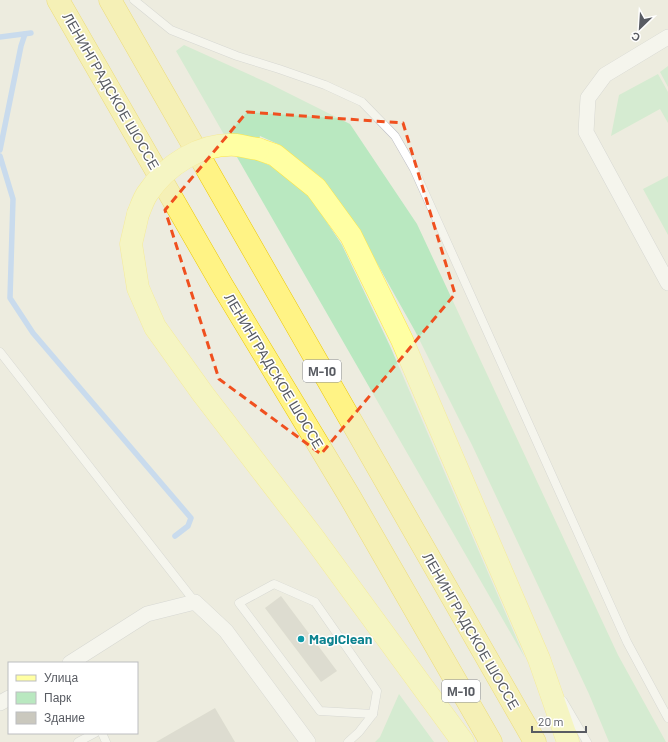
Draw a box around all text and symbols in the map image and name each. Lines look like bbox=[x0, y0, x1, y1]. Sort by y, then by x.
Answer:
north arrow bbox=[620, 8, 660, 48]
street label: ЛЕНИНГРАДСКОЕ ШОССЕ bbox=[59, 9, 163, 172]
text: С bbox=[629, 30, 642, 45]
street label: ЛЕНИНГРАДСКОЕ ШОССЕ bbox=[221, 290, 328, 452]
road number: М-10 bbox=[303, 360, 341, 382]
street label: ЛЕНИНГРАДСКОЕ ШОССЕ bbox=[419, 549, 523, 712]
place label: MagiClean bbox=[309, 630, 372, 647]
marker: MagiClean bbox=[296, 634, 306, 644]
legend bbox=[8, 662, 138, 734]
text: Улица bbox=[44, 670, 78, 685]
road number: М-10 bbox=[442, 680, 480, 702]
text: Парк bbox=[44, 690, 72, 705]
scale bar bbox=[532, 708, 586, 734]
text: Здание bbox=[44, 710, 85, 725]
text: 20 m bbox=[538, 714, 564, 728]

